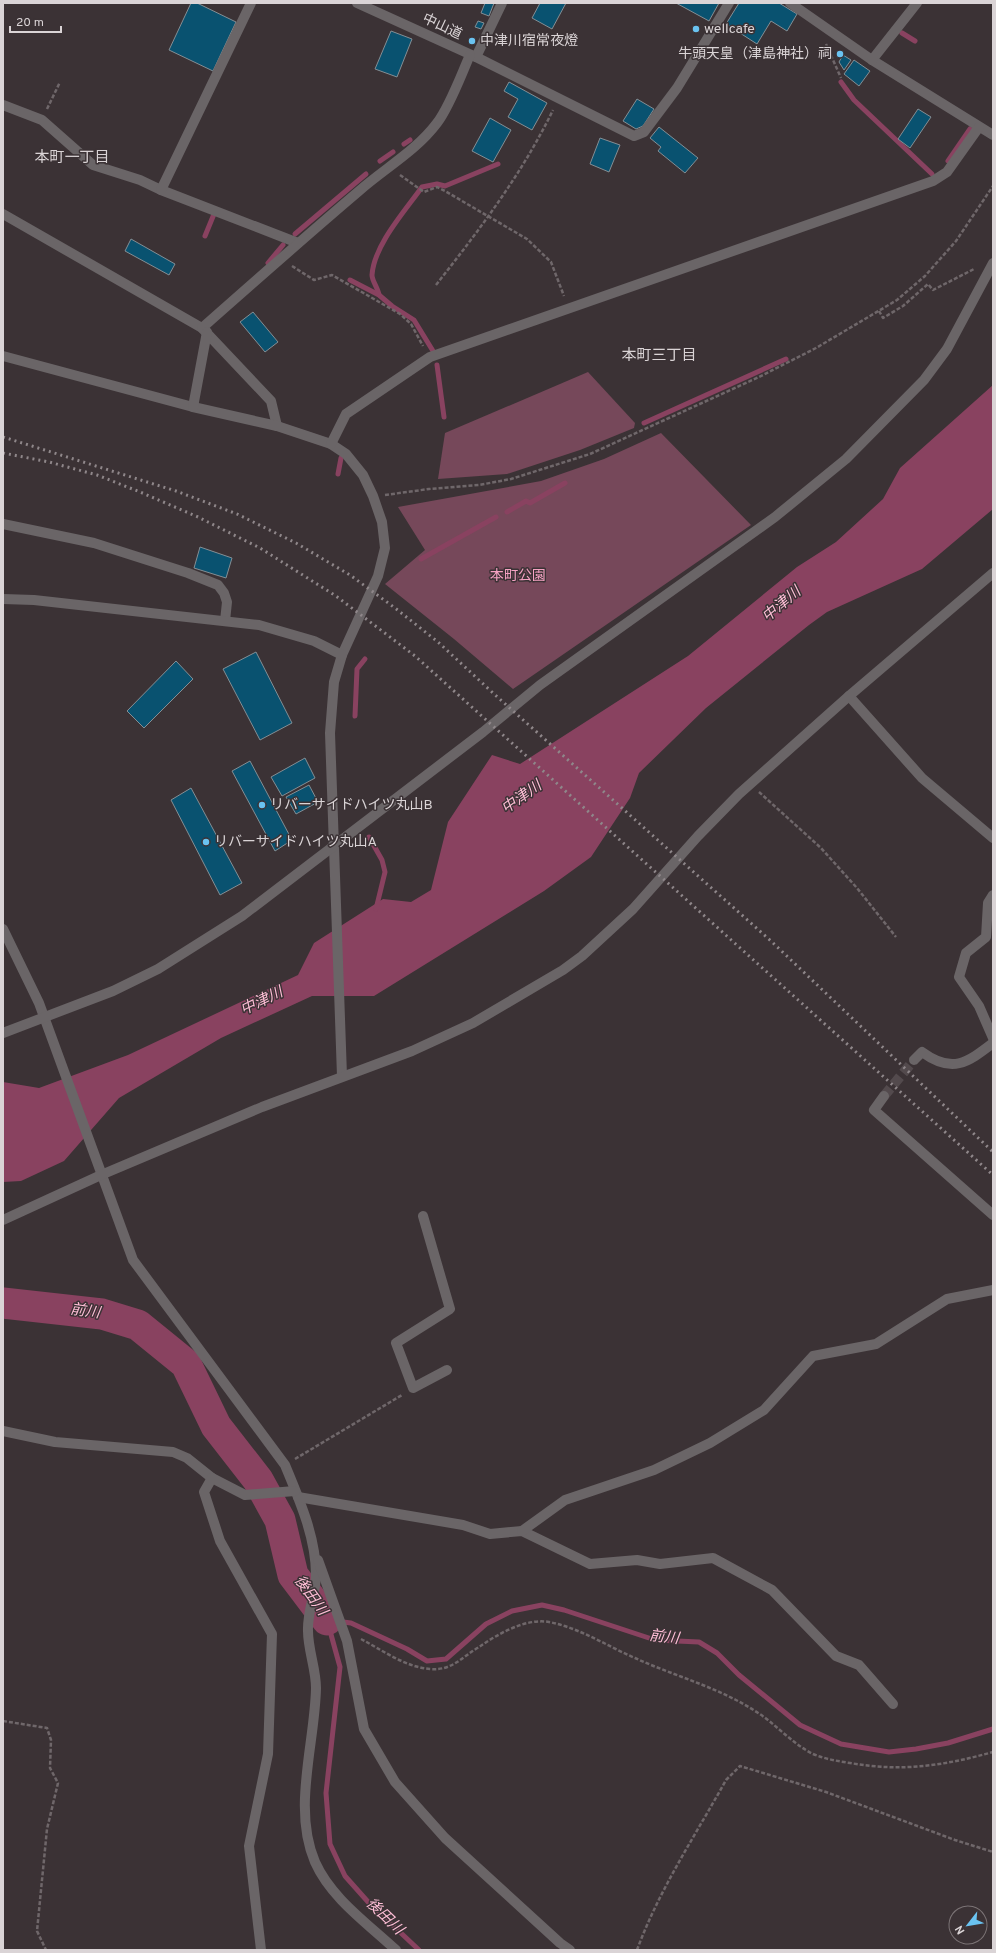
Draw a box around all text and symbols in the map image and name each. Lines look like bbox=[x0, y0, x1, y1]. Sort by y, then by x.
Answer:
scale bar bbox=[10, 8, 61, 34]
street label: 中山道 bbox=[419, 10, 465, 44]
text: 20 m bbox=[16, 15, 44, 31]
place label: wellcafe bbox=[704, 21, 755, 38]
marker: wellcafe bbox=[691, 24, 701, 34]
place label: 中津川宿常夜燈 bbox=[480, 32, 578, 50]
marker: 中津川宿常夜燈 bbox=[467, 36, 477, 46]
place label: 牛頭天皇（津島神社）祠 bbox=[678, 46, 832, 63]
marker: 牛頭天皇（津島神社）祠 bbox=[835, 49, 845, 59]
district label: 本町一丁目 bbox=[34, 149, 110, 168]
district label: 本町三丁目 bbox=[621, 347, 697, 366]
park label: 本町公園 bbox=[490, 568, 546, 585]
water label: 中津川 bbox=[759, 582, 807, 627]
water label: 中津川 bbox=[498, 776, 547, 819]
place label: リバーサイドハイツ丸山B bbox=[270, 797, 433, 814]
marker: リバーサイドハイツ丸山B bbox=[257, 800, 267, 810]
place label: リバーサイドハイツ丸山A bbox=[214, 834, 377, 851]
marker: リバーサイドハイツ丸山A bbox=[201, 837, 211, 847]
water label: 中津川 bbox=[238, 983, 288, 1020]
water label: 前川 bbox=[69, 1301, 103, 1324]
water label: 後田川 bbox=[289, 1572, 332, 1621]
water label: 前川 bbox=[648, 1627, 682, 1650]
water label: 後田川 bbox=[361, 1895, 408, 1941]
north arrow bbox=[948, 1905, 988, 1945]
text: N bbox=[952, 1923, 968, 1937]

